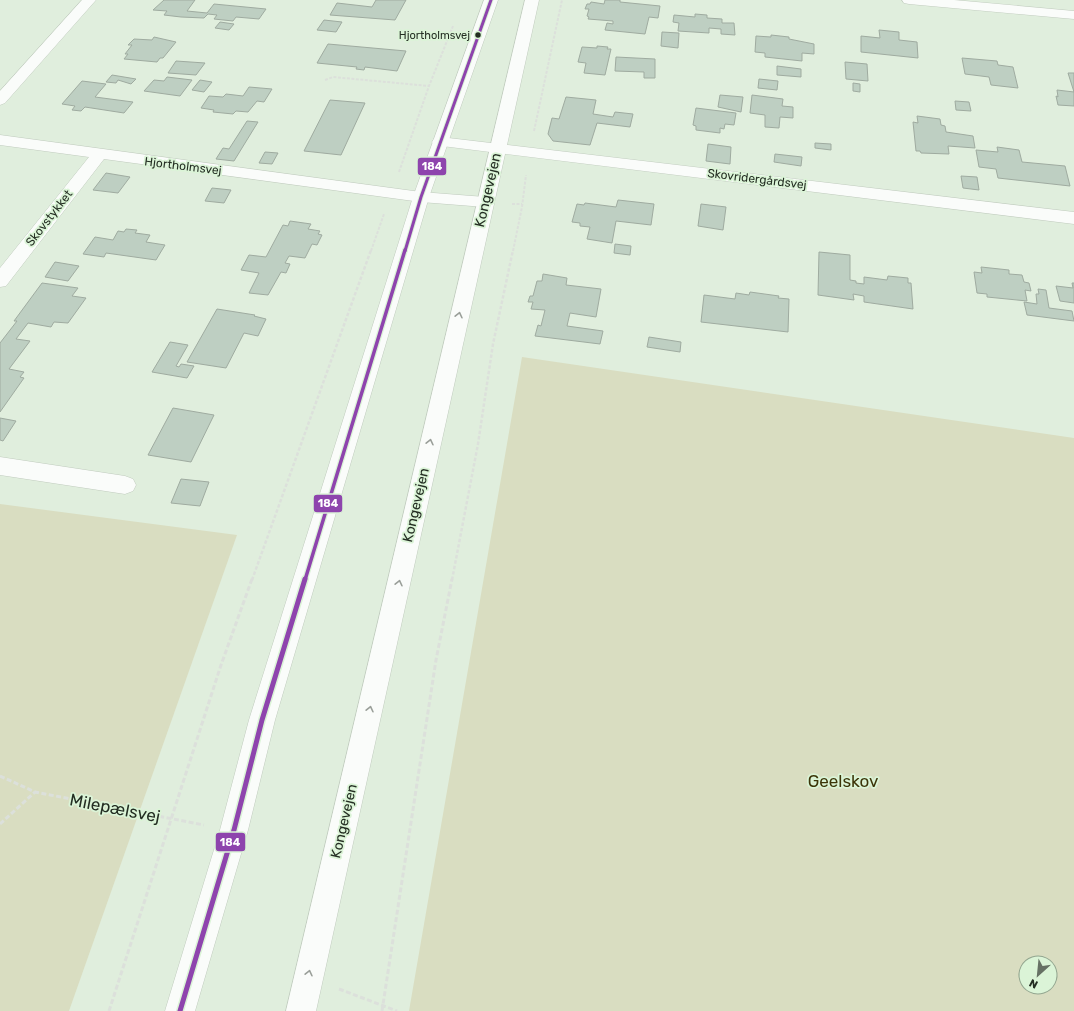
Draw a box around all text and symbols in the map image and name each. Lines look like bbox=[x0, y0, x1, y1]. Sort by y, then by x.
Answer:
place label: Hjortholmsvej bbox=[399, 29, 470, 42]
marker: Hjortholmsvej bbox=[473, 30, 483, 40]
street label: Kongevejen bbox=[471, 151, 505, 229]
street label: Hjortholmsvej bbox=[144, 154, 222, 178]
line badge: 184 bbox=[417, 157, 447, 176]
text: 184 bbox=[422, 160, 443, 173]
street label: Skovridergårdsvej bbox=[707, 166, 807, 192]
street label: Skovstykket bbox=[23, 187, 75, 249]
one-way arrow bbox=[455, 312, 463, 318]
one-way arrow bbox=[426, 439, 434, 445]
street label: Kongevejen bbox=[399, 466, 433, 544]
line badge: 184 bbox=[313, 494, 343, 513]
text: 184 bbox=[318, 497, 339, 510]
one-way arrow bbox=[394, 579, 402, 586]
one-way arrow bbox=[365, 706, 373, 712]
park label: Geelskov bbox=[808, 771, 878, 791]
street label: Kongevejen bbox=[327, 782, 361, 860]
street label: Milepælsvej bbox=[68, 789, 162, 827]
line badge: 184 bbox=[215, 832, 246, 852]
text: 184 bbox=[220, 836, 241, 849]
north arrow bbox=[1018, 955, 1058, 995]
one-way arrow bbox=[305, 970, 313, 976]
text: N bbox=[1027, 976, 1040, 991]

